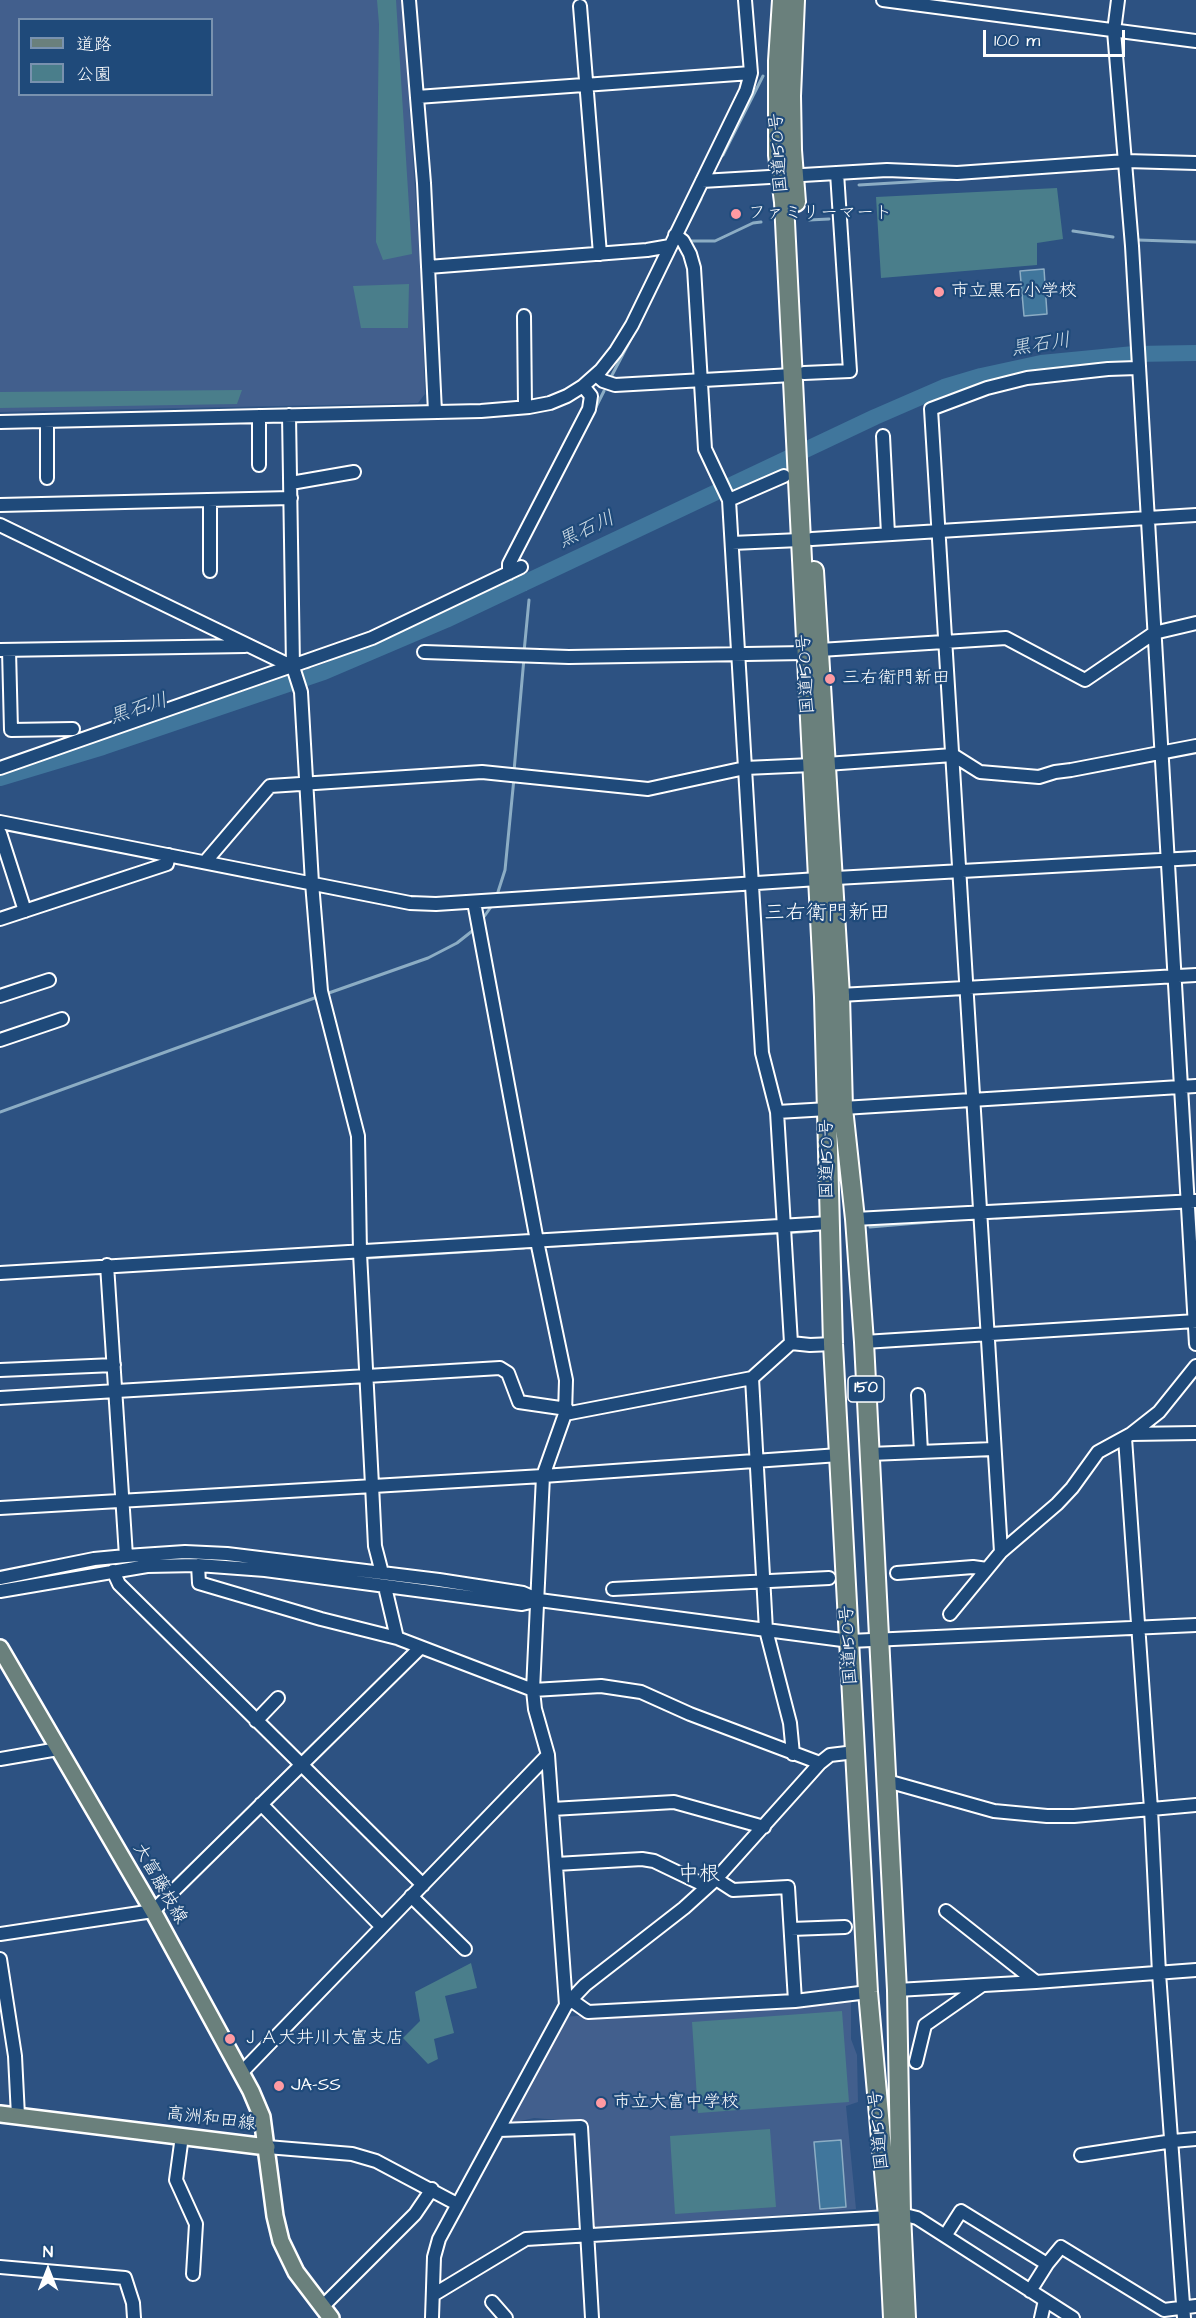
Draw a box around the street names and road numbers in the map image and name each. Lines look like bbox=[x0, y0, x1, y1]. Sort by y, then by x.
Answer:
street label: 国道150号 bbox=[766, 112, 794, 194]
street label: 国道150号 bbox=[794, 633, 820, 715]
street label: 国道150号 bbox=[817, 1119, 839, 1199]
road number: 150 bbox=[848, 1376, 884, 1402]
street label: 国道150号 bbox=[837, 1604, 863, 1686]
street label: 大富藤枝線 bbox=[127, 1840, 191, 1928]
street label: 国道150号 bbox=[866, 2089, 894, 2171]
street label: 高洲和田線 bbox=[165, 2104, 257, 2136]

